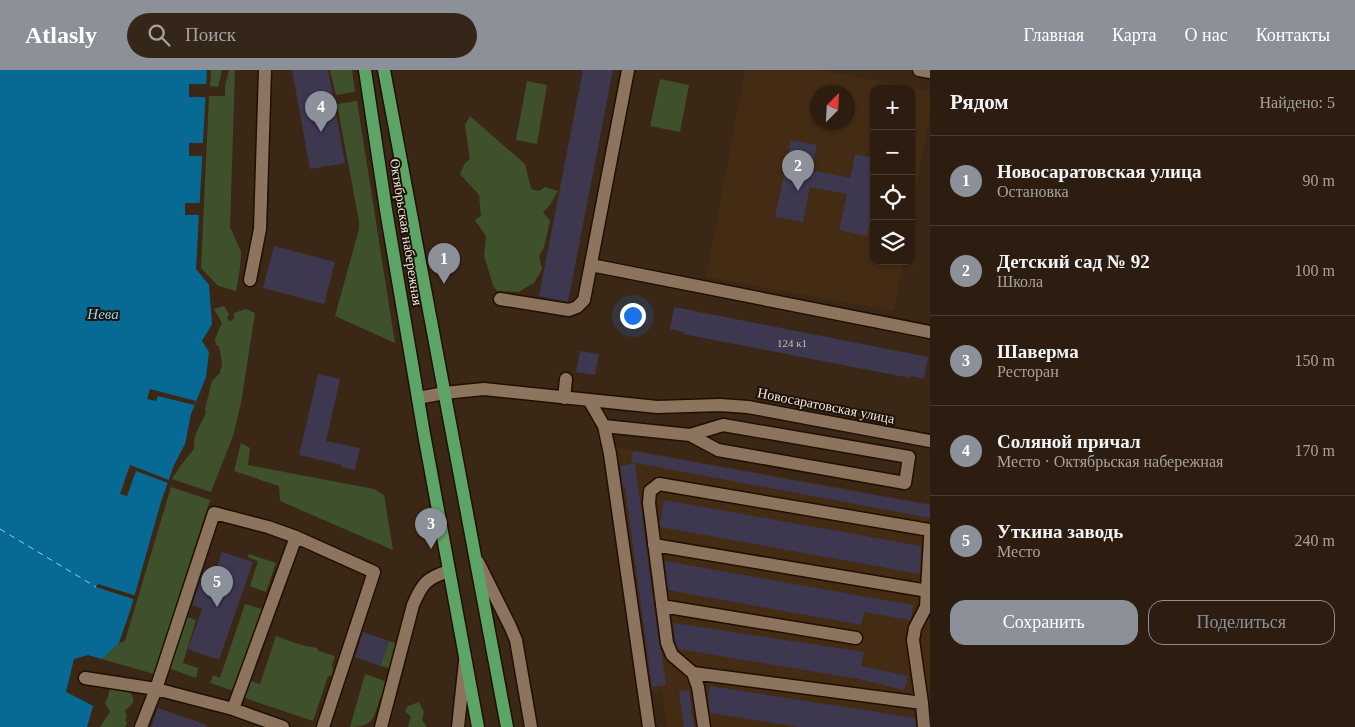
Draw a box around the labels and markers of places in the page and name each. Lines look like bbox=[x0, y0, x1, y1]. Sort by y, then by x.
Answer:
pin: 4 bbox=[305, 91, 337, 132]
pin: 2 bbox=[782, 150, 814, 191]
pin: 1 bbox=[428, 243, 460, 284]
pin: 3 bbox=[415, 508, 447, 549]
pin: 5 bbox=[201, 566, 233, 607]

